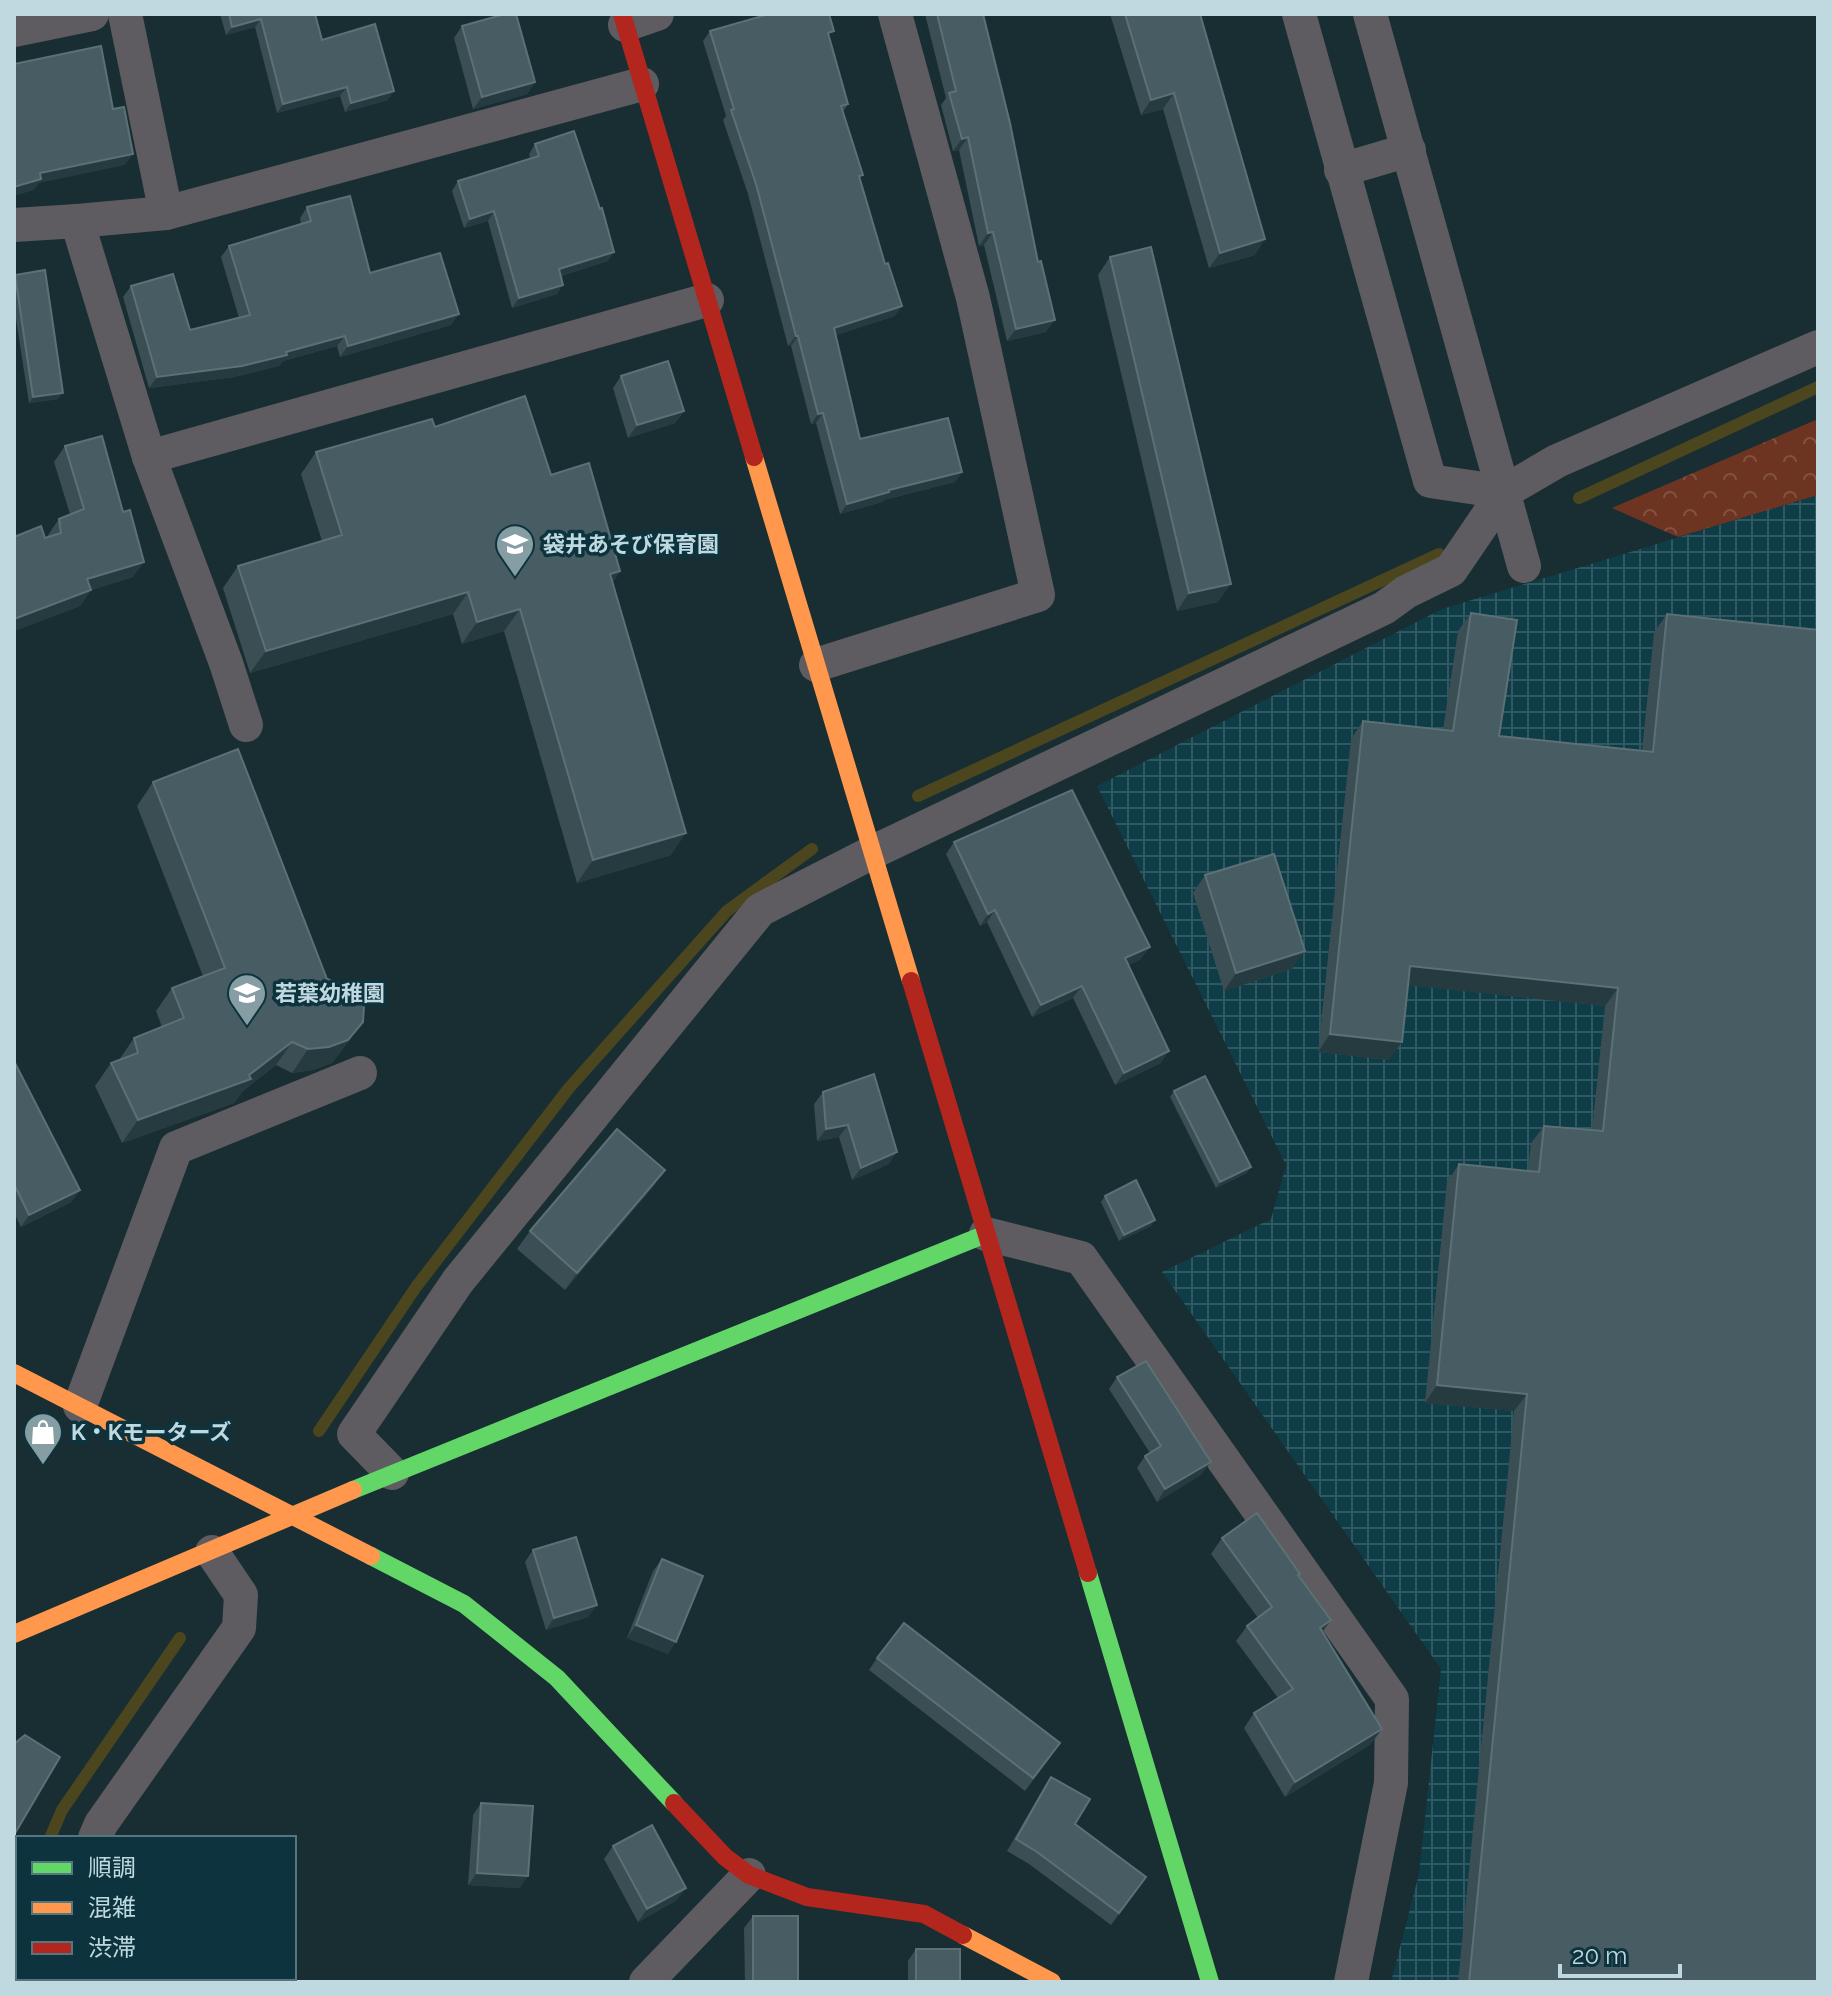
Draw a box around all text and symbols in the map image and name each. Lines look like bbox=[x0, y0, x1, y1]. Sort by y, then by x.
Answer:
school or university icon: 袋井あそび保育園 bbox=[494, 523, 536, 578]
place label: 袋井あそび保育園 bbox=[543, 531, 719, 557]
school or university icon: 若葉幼稚園 bbox=[226, 972, 268, 1027]
place label: 若葉幼稚園 bbox=[275, 980, 385, 1006]
shop icon: K・Kモーターズ bbox=[22, 1411, 64, 1466]
place label: K・Kモーターズ bbox=[71, 1419, 231, 1445]
legend bbox=[16, 1836, 296, 1980]
text: 順調 bbox=[88, 1853, 136, 1882]
text: 混雑 bbox=[88, 1893, 136, 1922]
scale bar bbox=[1560, 1928, 1680, 1978]
text: 渋滞 bbox=[88, 1933, 136, 1962]
text: 20 m bbox=[1572, 1941, 1627, 1970]

